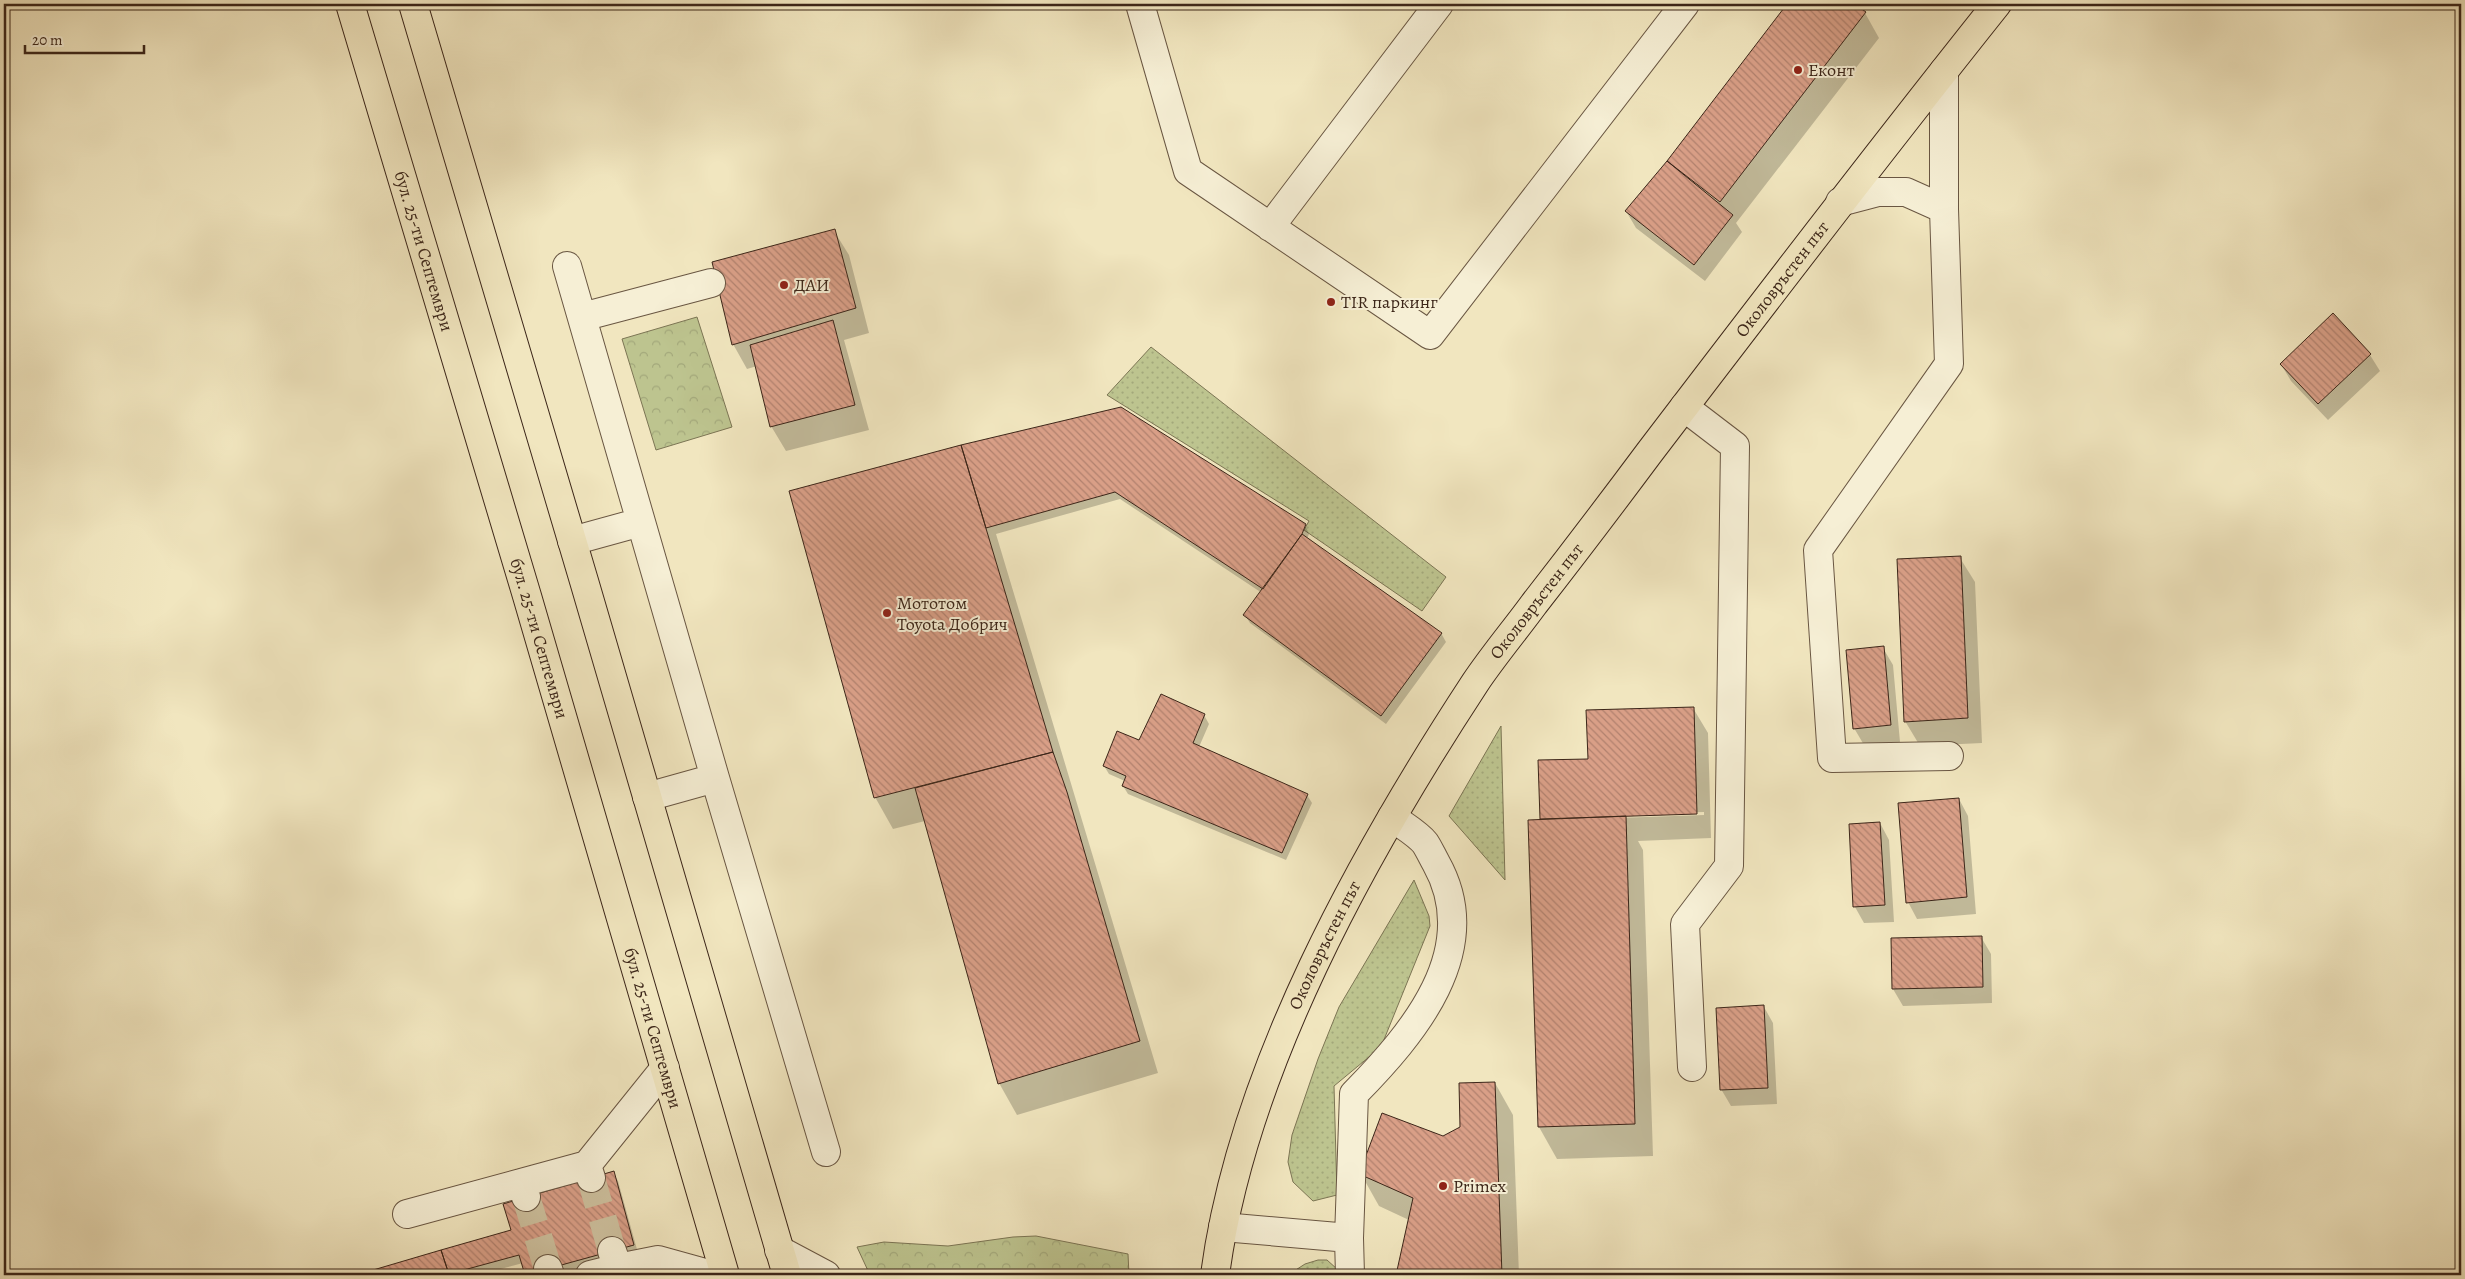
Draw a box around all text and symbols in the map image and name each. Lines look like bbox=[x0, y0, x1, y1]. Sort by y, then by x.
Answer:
scale bar bbox=[25, 22, 144, 54]
text: 20 m bbox=[32, 30, 63, 50]
place label: Еконт bbox=[1808, 58, 1855, 82]
marker: Еконт bbox=[1792, 64, 1804, 76]
street label: бул. 25-ти Септември bbox=[389, 168, 459, 334]
street label: Околовръстен път bbox=[1730, 216, 1834, 342]
place label: ДАИ bbox=[794, 273, 830, 297]
marker: ДАИ bbox=[778, 279, 790, 291]
place label: TIR паркинг bbox=[1341, 290, 1438, 314]
marker: TIR паркинг bbox=[1325, 296, 1337, 308]
street label: Околовръстен път bbox=[1484, 538, 1589, 664]
street label: бул. 25-ти Септември bbox=[504, 555, 574, 722]
place label: Мототом Toyota Добрич bbox=[897, 591, 1008, 636]
marker: Мототом Toyota Добрич bbox=[881, 607, 893, 619]
street label: Околовръстен път bbox=[1283, 877, 1366, 1013]
street label: бул. 25-ти Септември bbox=[618, 945, 688, 1111]
place label: Primex bbox=[1453, 1174, 1506, 1198]
marker: Primex bbox=[1437, 1180, 1449, 1192]

